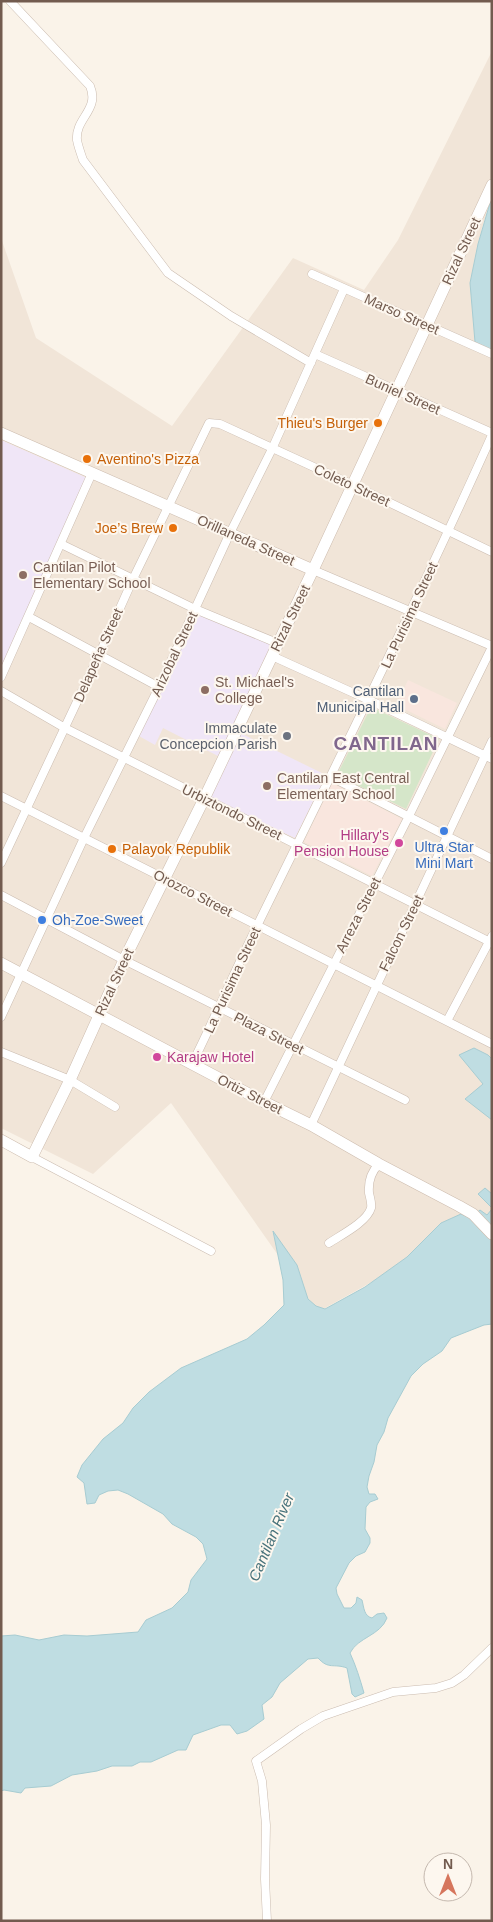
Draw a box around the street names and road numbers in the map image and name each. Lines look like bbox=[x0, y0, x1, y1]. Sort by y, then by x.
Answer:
street label: Rizal Street bbox=[438, 215, 484, 287]
street label: Marso Street bbox=[362, 290, 442, 338]
street label: Buniel Street bbox=[363, 370, 443, 418]
street label: Coleto Street bbox=[312, 460, 393, 510]
street label: Orillaneda Street bbox=[195, 511, 297, 569]
street label: La Purisima Street bbox=[377, 559, 441, 671]
street label: Rizal Street bbox=[267, 582, 313, 654]
street label: Delapeña Street bbox=[70, 605, 126, 704]
street label: Arizobal Street bbox=[147, 609, 201, 699]
street label: Urbiztondo Street bbox=[180, 781, 285, 843]
street label: Orozco Street bbox=[151, 866, 235, 920]
street label: Arreza Street bbox=[332, 875, 384, 955]
street label: Falcon Street bbox=[376, 892, 426, 974]
street label: La Purisima Street bbox=[200, 924, 264, 1036]
street label: Rizal Street bbox=[91, 946, 137, 1018]
street label: Plaza Street bbox=[231, 1009, 307, 1057]
street label: Ortiz Street bbox=[215, 1071, 285, 1117]

